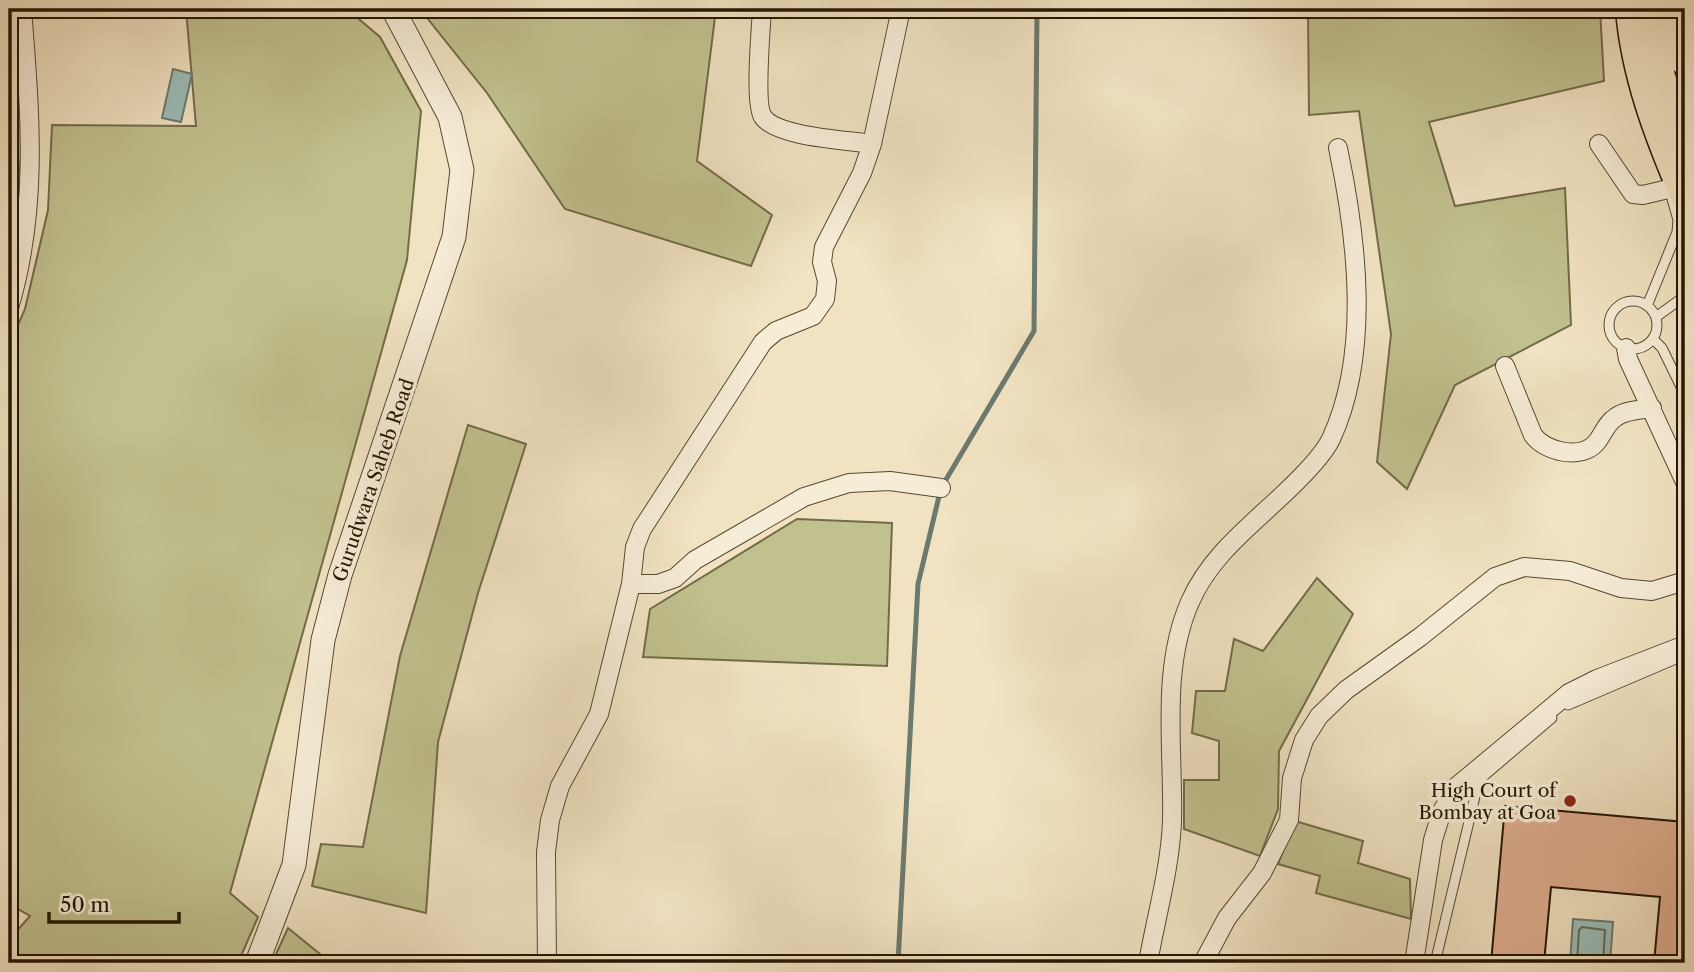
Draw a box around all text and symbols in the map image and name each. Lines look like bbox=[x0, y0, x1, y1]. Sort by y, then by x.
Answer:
street label: Gurudwara Saheb Road bbox=[328, 375, 419, 585]
place label: High Court of Bombay at Goa bbox=[1419, 779, 1558, 824]
marker: High Court of Bombay at Goa bbox=[1562, 793, 1578, 809]
scale bar bbox=[49, 881, 178, 925]
text: 50 m bbox=[60, 892, 110, 917]

